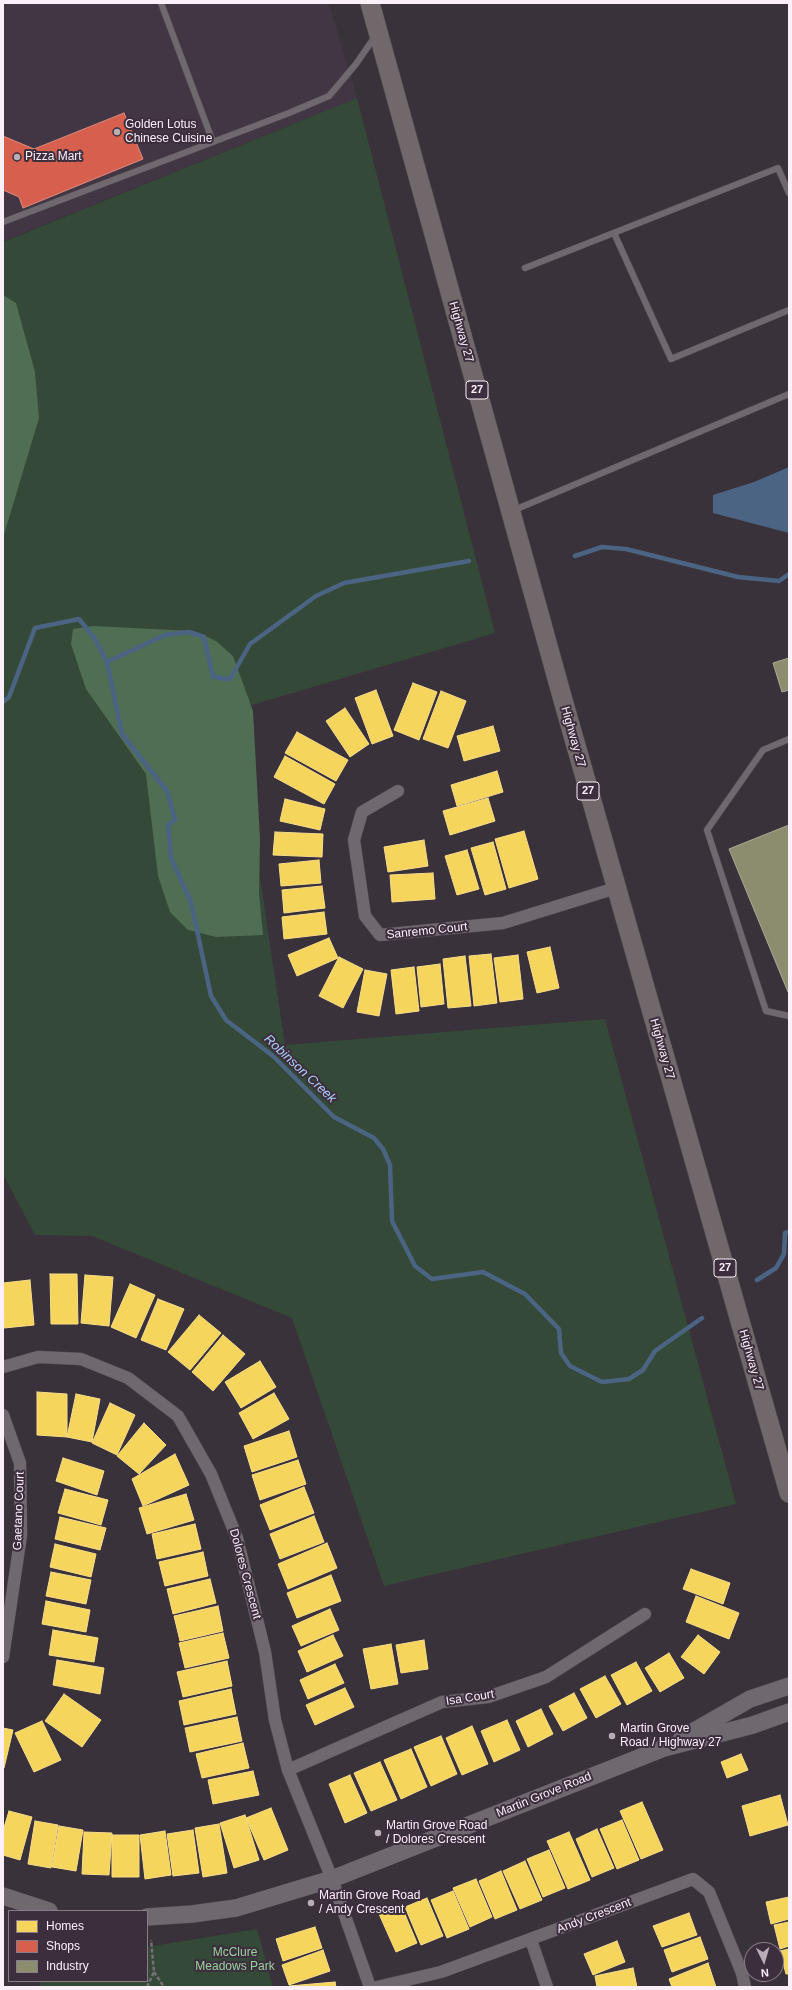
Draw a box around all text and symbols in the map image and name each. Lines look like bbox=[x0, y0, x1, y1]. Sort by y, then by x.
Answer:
place label: Golden Lotus Chinese Cuisine bbox=[125, 118, 212, 146]
marker: Golden Lotus Chinese Cuisine bbox=[112, 127, 122, 137]
place label: Pizza Mart bbox=[25, 150, 82, 164]
marker: Pizza Mart bbox=[12, 152, 22, 162]
street label: Highway 27 bbox=[445, 300, 477, 364]
road number: 27 bbox=[466, 381, 488, 399]
street label: Highway 27 bbox=[557, 705, 589, 769]
road number: 27 bbox=[577, 782, 599, 800]
street label: Sanremo Court bbox=[386, 920, 468, 942]
street label: Highway 27 bbox=[646, 1017, 678, 1081]
water label: Robinson Creek bbox=[261, 1032, 339, 1106]
road number: 27 bbox=[714, 1259, 736, 1277]
street label: Highway 27 bbox=[735, 1328, 767, 1392]
street label: Gaetano Court bbox=[10, 1471, 28, 1551]
street label: Dolores Crescent bbox=[226, 1527, 264, 1621]
street label: Isa Court bbox=[445, 1687, 495, 1709]
place label: Martin Grove Road / Highway 27 bbox=[620, 1722, 721, 1750]
marker: Martin Grove Road / Highway 27 bbox=[607, 1731, 617, 1741]
street label: Martin Grove Road bbox=[494, 1769, 594, 1821]
place label: Martin Grove Road / Dolores Crescent bbox=[386, 1819, 487, 1847]
marker: Martin Grove Road / Dolores Crescent bbox=[373, 1828, 383, 1838]
place label: Martin Grove Road / Andy Crescent bbox=[319, 1889, 420, 1917]
street label: Andy Crescent bbox=[555, 1895, 633, 1937]
marker: Martin Grove Road / Andy Crescent bbox=[306, 1898, 316, 1908]
legend bbox=[8, 1910, 148, 1982]
text: Homes bbox=[46, 1919, 84, 1933]
text: Shops bbox=[46, 1939, 80, 1953]
north arrow bbox=[744, 1942, 784, 1982]
park label: McClure Meadows Park bbox=[195, 1946, 275, 1974]
text: Industry bbox=[46, 1959, 89, 1973]
text: N bbox=[760, 1967, 769, 1979]

